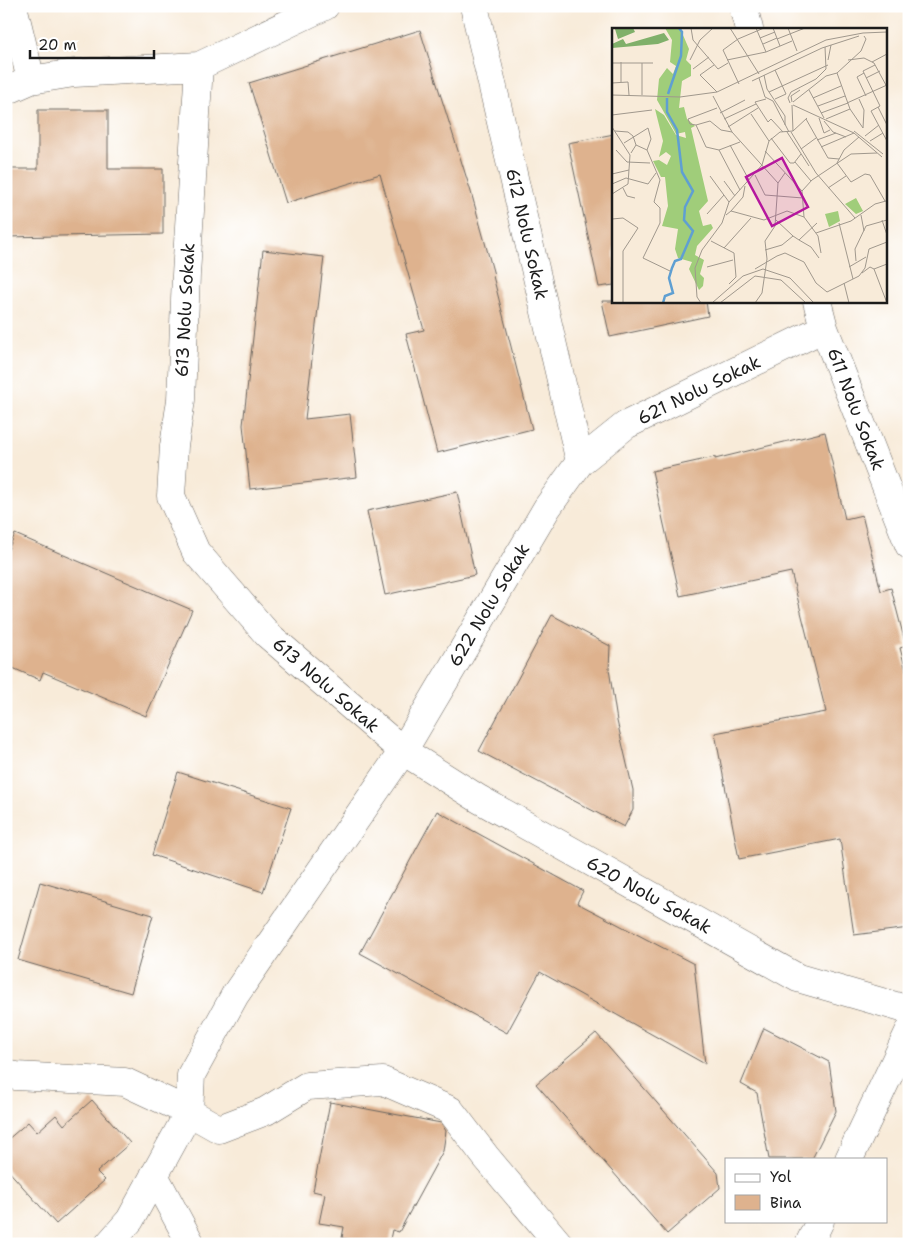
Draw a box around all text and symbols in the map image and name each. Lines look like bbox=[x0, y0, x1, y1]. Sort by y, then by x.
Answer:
scale bar bbox=[30, 28, 154, 60]
inset map bbox=[612, 28, 888, 302]
text: 20 m bbox=[38, 35, 77, 55]
street label: 612 Nolu Sokak bbox=[500, 166, 554, 302]
street label: 613 Nolu Sokak bbox=[169, 242, 201, 378]
street label: 611 Nolu Sokak bbox=[822, 344, 890, 474]
street label: 621 Nolu Sokak bbox=[633, 350, 765, 430]
street label: 622 Nolu Sokak bbox=[443, 539, 535, 671]
street label: 613 Nolu Sokak bbox=[267, 632, 385, 738]
street label: 620 Nolu Sokak bbox=[582, 851, 716, 939]
legend bbox=[725, 1158, 888, 1222]
text: Yol bbox=[770, 1167, 792, 1187]
text: Bina bbox=[770, 1193, 802, 1213]

